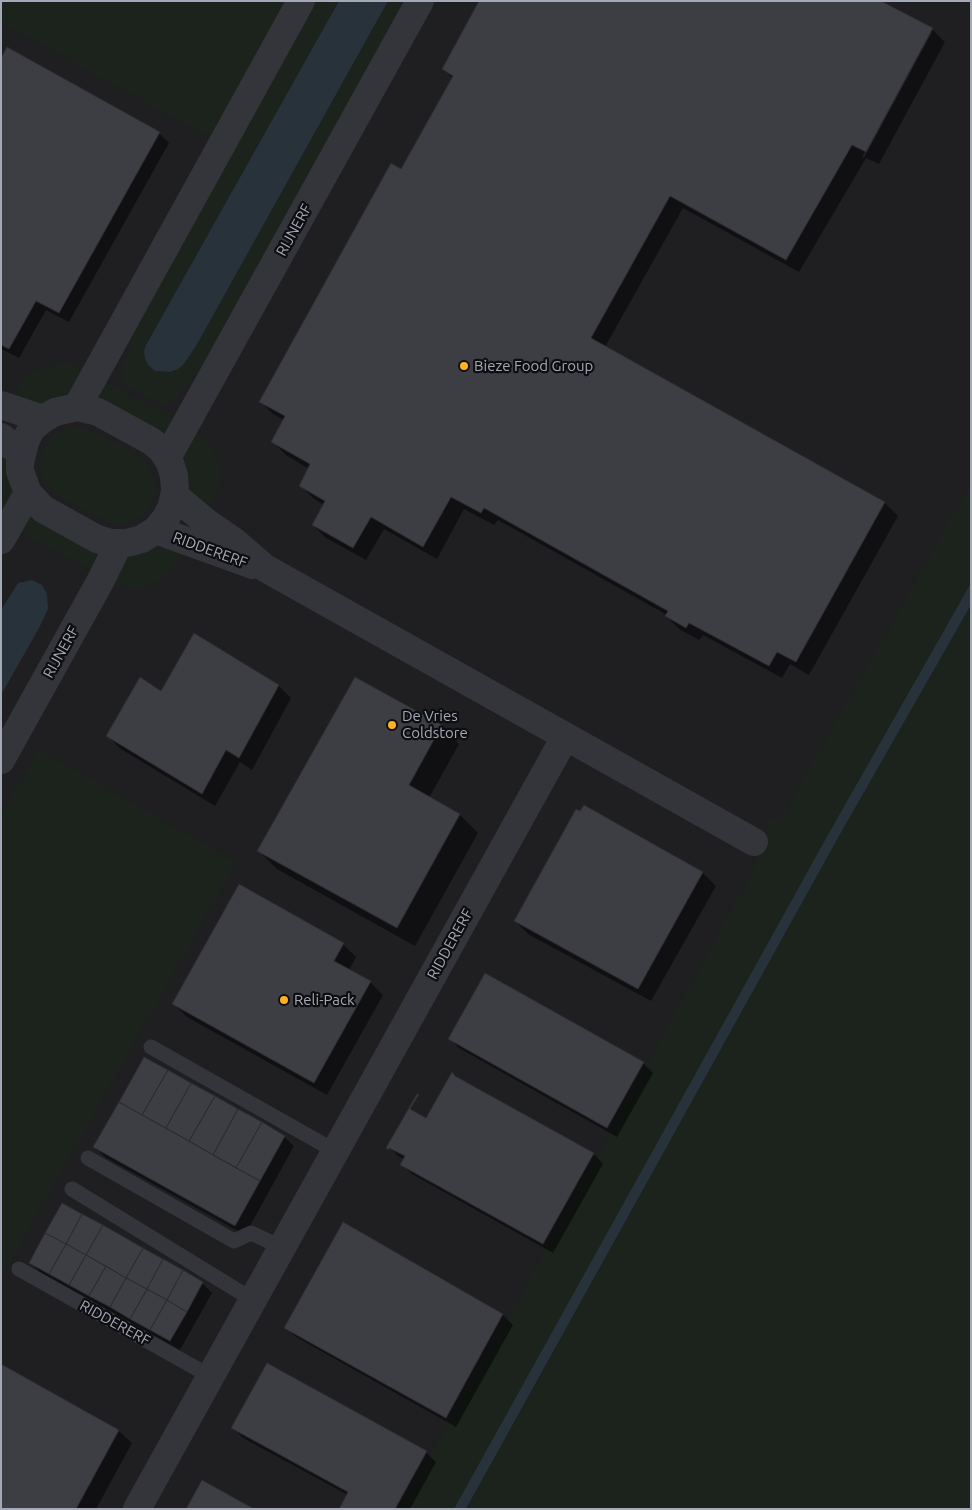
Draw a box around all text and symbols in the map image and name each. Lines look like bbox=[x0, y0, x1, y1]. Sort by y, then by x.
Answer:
street label: RIJNERF bbox=[272, 201, 316, 259]
place label: Bieze Food Group bbox=[474, 357, 593, 375]
marker: Bieze Food Group bbox=[458, 360, 470, 372]
street label: RIDDERERF bbox=[170, 528, 250, 572]
street label: RIJNERF bbox=[39, 623, 83, 681]
place label: De Vries Coldstore bbox=[402, 707, 468, 742]
marker: De Vries Coldstore bbox=[386, 719, 398, 731]
street label: RIDDERERF bbox=[423, 906, 477, 982]
place label: Reli-Pack bbox=[294, 991, 355, 1009]
marker: Reli-Pack bbox=[278, 994, 290, 1006]
street label: RIDDERERF bbox=[77, 1296, 153, 1350]

